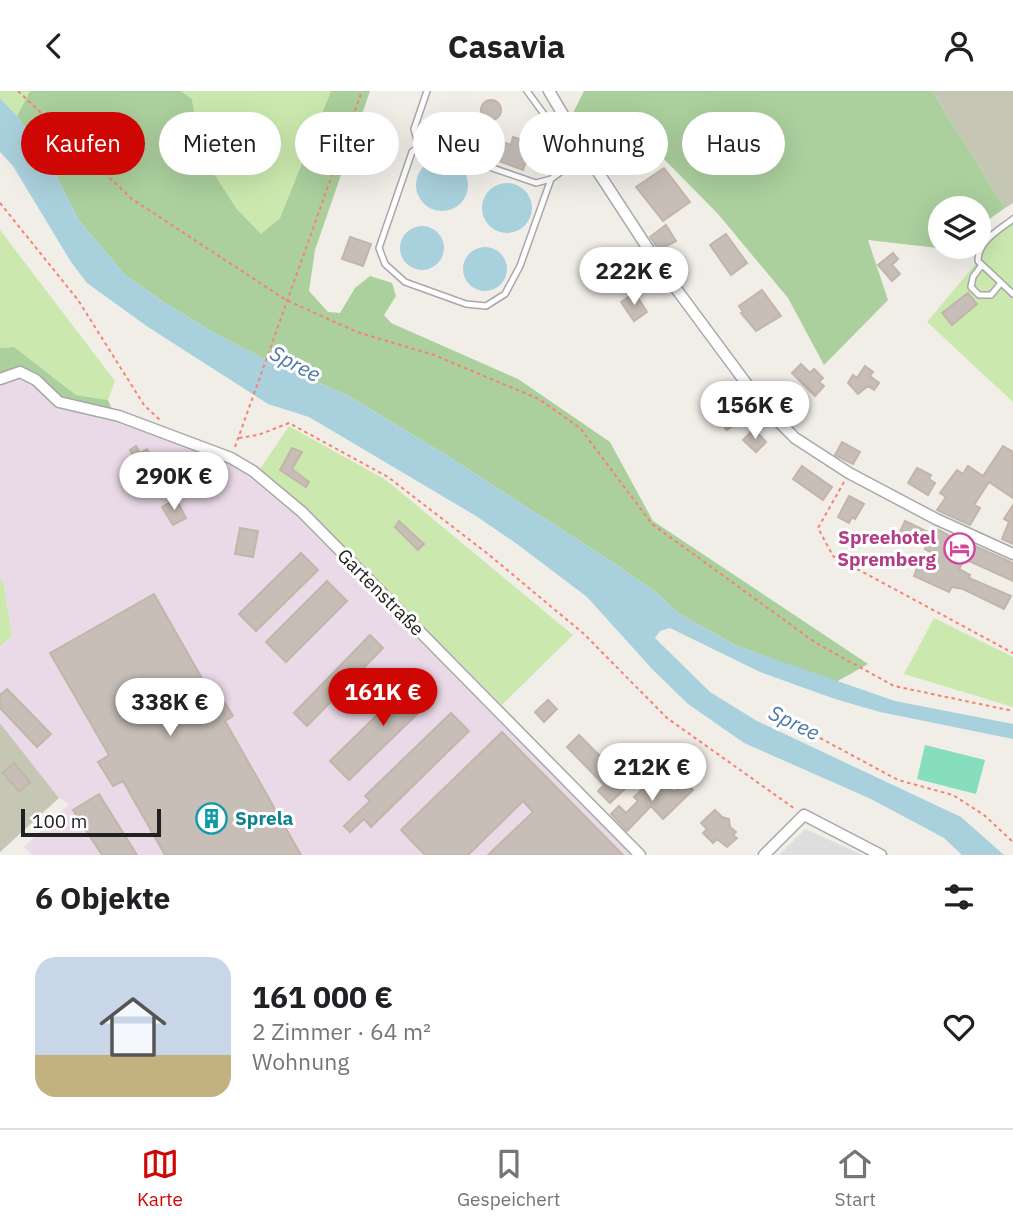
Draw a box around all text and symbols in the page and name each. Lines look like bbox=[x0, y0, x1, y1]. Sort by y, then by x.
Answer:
text: Casavia bbox=[448, 25, 565, 67]
icon: back bbox=[35, 27, 73, 65]
icon: person bbox=[940, 27, 978, 65]
chip: Kaufen bbox=[21, 112, 145, 175]
chip: Mieten bbox=[159, 112, 281, 175]
chip: Filter bbox=[295, 112, 399, 175]
chip: Neu bbox=[413, 112, 505, 175]
chip: Wohnung bbox=[519, 112, 668, 175]
chip: Haus bbox=[682, 112, 785, 175]
map controls bbox=[928, 196, 991, 259]
button: layers bbox=[928, 196, 991, 259]
pin: 222K € bbox=[577, 247, 691, 307]
text: 222K € bbox=[595, 255, 673, 285]
water label: Spree bbox=[265, 338, 326, 388]
pin: 156K € bbox=[698, 381, 812, 441]
text: 156K € bbox=[716, 389, 794, 419]
pin: 290K € bbox=[117, 453, 231, 512]
text: 290K € bbox=[135, 460, 213, 490]
place label: Spreehotel Spremberg bbox=[837, 525, 936, 571]
hotel icon: Spreehotel Spremberg bbox=[942, 531, 976, 565]
street label: Gartenstraße bbox=[332, 543, 430, 641]
pin: 161K € bbox=[326, 669, 440, 728]
text: 161K € bbox=[344, 676, 422, 706]
pin: 338K € bbox=[113, 679, 227, 738]
text: 338K € bbox=[131, 686, 209, 716]
water label: Spree bbox=[764, 698, 825, 746]
pin: 212K € bbox=[595, 743, 709, 803]
text: 212K € bbox=[613, 751, 691, 781]
building icon: Sprela bbox=[195, 801, 229, 835]
scale bar bbox=[21, 806, 161, 838]
place label: Sprela bbox=[235, 806, 293, 830]
text: 100 m bbox=[32, 809, 87, 833]
text: 6 Objekte bbox=[35, 878, 170, 917]
icon: filters bbox=[940, 878, 978, 916]
text: 161 000 € bbox=[252, 977, 393, 1016]
icon: home bbox=[91, 985, 175, 1069]
icon: heart bbox=[940, 1008, 978, 1046]
text: 2 Zimmer · 64 m² bbox=[252, 1016, 431, 1046]
text: Wohnung bbox=[252, 1046, 349, 1076]
tab: Karte bbox=[137, 1145, 183, 1211]
tab: Gespeichert bbox=[457, 1145, 560, 1211]
tab: Start bbox=[834, 1145, 876, 1211]

